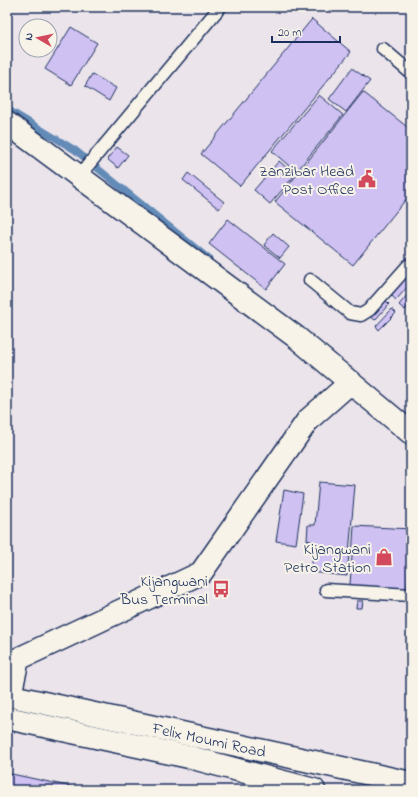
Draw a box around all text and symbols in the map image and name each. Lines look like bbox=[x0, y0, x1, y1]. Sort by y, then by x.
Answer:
north arrow bbox=[18, 18, 58, 58]
scale bar bbox=[272, 18, 340, 44]
text: 20 m bbox=[278, 24, 301, 42]
text: N bbox=[21, 32, 38, 42]
place label: Zanzibar Head Post Office bbox=[259, 160, 355, 202]
public building icon: Zanzibar Head Post Office bbox=[357, 169, 377, 189]
place label: Kijangwani Petro Station bbox=[284, 538, 371, 580]
shop icon: Kijangwani Petro Station bbox=[374, 547, 394, 567]
place label: Kijangwani Bus Terminal bbox=[119, 570, 208, 612]
bus stop icon: Kijangwani Bus Terminal bbox=[211, 579, 231, 599]
street label: Felix Moumi Road bbox=[149, 717, 268, 765]

